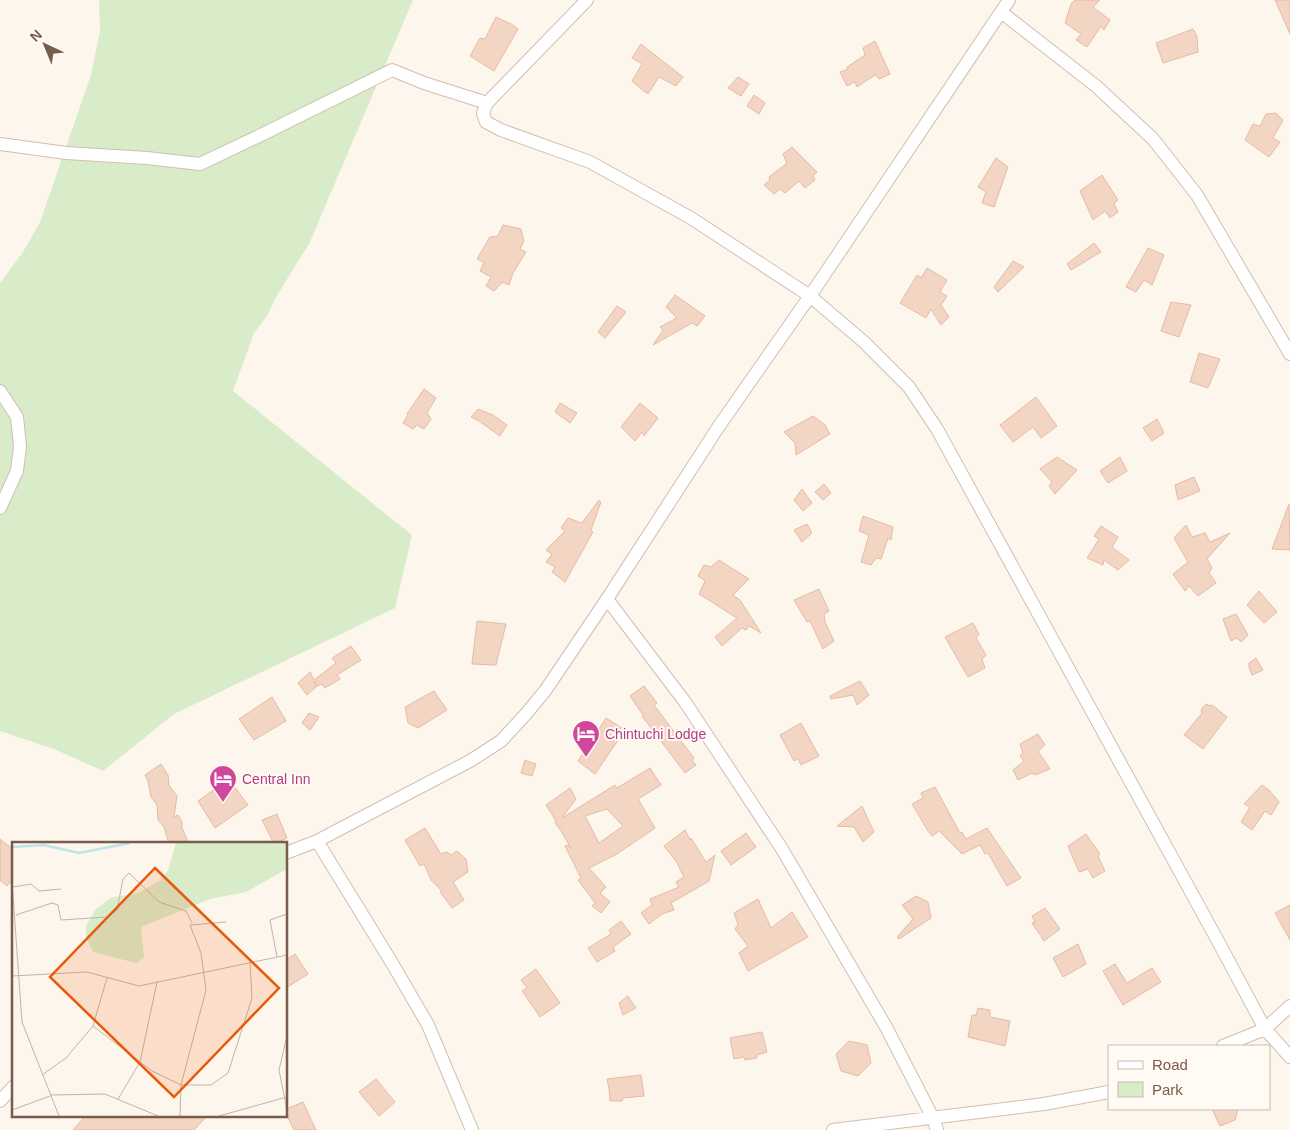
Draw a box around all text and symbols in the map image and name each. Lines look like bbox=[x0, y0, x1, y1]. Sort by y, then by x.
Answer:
north arrow bbox=[20, 20, 70, 70]
text: N bbox=[27, 26, 45, 45]
hotel icon: Chintuchi Lodge bbox=[571, 719, 601, 758]
place label: Chintuchi Lodge bbox=[605, 726, 706, 742]
hotel icon: Central Inn bbox=[208, 764, 238, 803]
place label: Central Inn bbox=[242, 771, 310, 787]
inset map bbox=[12, 842, 288, 1118]
legend bbox=[1108, 1045, 1270, 1110]
text: Road bbox=[1152, 1056, 1188, 1073]
text: Park bbox=[1152, 1081, 1183, 1098]

